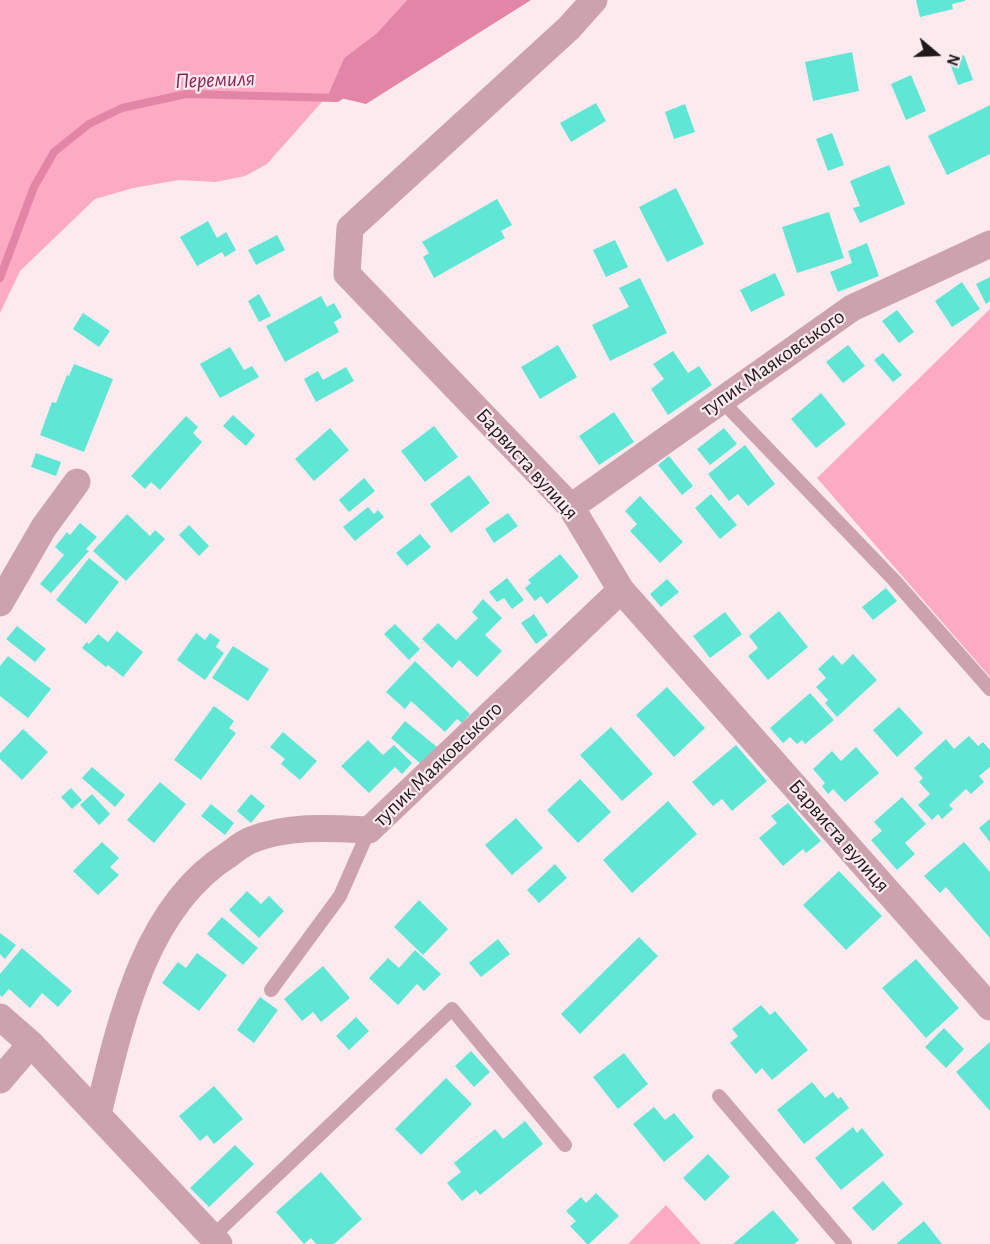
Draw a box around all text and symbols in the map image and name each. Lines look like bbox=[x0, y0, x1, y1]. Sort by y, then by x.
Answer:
north arrow bbox=[906, 24, 966, 84]
text: N bbox=[944, 52, 962, 68]
water label: Перемиля bbox=[174, 65, 256, 95]
street label: тупик Маяковського bbox=[696, 304, 850, 422]
street label: Барвиста вулиця bbox=[470, 403, 584, 525]
street label: тупик Маяковського bbox=[368, 696, 508, 832]
street label: Барвиста вулиця bbox=[783, 774, 895, 898]

